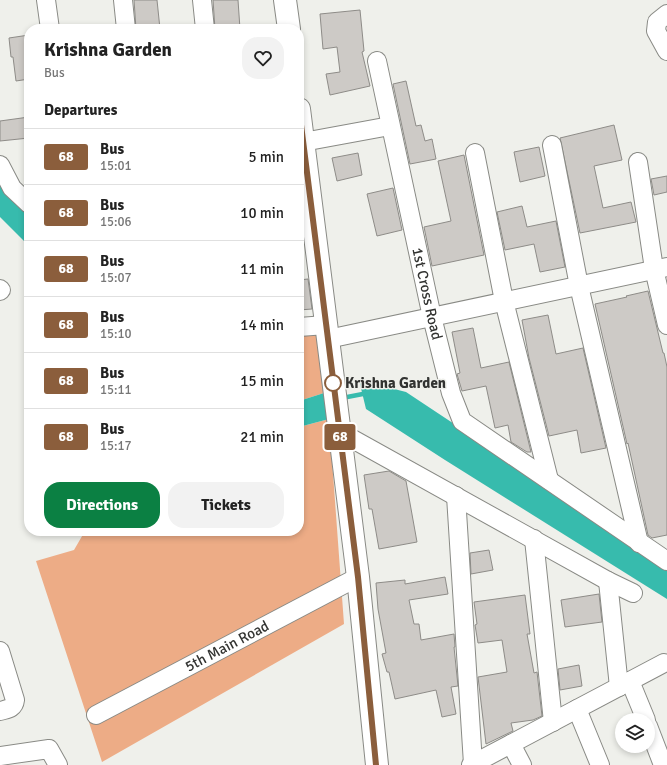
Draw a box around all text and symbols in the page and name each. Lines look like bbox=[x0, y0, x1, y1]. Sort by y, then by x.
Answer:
button: heart bbox=[242, 37, 284, 79]
text: Krishna Garden bbox=[44, 38, 172, 62]
text: Bus bbox=[44, 65, 65, 81]
text: Departures bbox=[44, 101, 117, 119]
text: Bus bbox=[100, 140, 124, 158]
text: 68 bbox=[58, 148, 74, 165]
text: 5 min bbox=[248, 148, 284, 166]
text: 15:01 bbox=[100, 158, 132, 174]
text: Bus bbox=[100, 196, 124, 214]
text: 68 bbox=[58, 204, 74, 221]
text: 10 min bbox=[240, 204, 284, 222]
text: 15:06 bbox=[100, 214, 132, 230]
street label: 1st Cross Road bbox=[408, 246, 446, 342]
text: Bus bbox=[100, 252, 124, 270]
text: 68 bbox=[58, 260, 74, 277]
text: 11 min bbox=[240, 260, 284, 278]
text: 15:07 bbox=[100, 270, 132, 286]
text: Bus bbox=[100, 308, 124, 326]
text: 68 bbox=[58, 316, 74, 333]
text: 14 min bbox=[240, 316, 284, 334]
text: 15:10 bbox=[100, 326, 132, 342]
text: Bus bbox=[100, 364, 124, 382]
text: 68 bbox=[58, 372, 74, 389]
text: 15 min bbox=[240, 372, 284, 390]
marker: Krishna Garden bbox=[324, 374, 342, 392]
place label: Krishna Garden bbox=[345, 374, 446, 392]
text: 15:11 bbox=[100, 382, 132, 398]
text: Bus bbox=[100, 420, 124, 438]
line badge: 68 bbox=[322, 424, 358, 450]
text: 68 bbox=[58, 428, 74, 445]
text: 21 min bbox=[240, 428, 284, 446]
text: 68 bbox=[332, 428, 348, 445]
text: 15:17 bbox=[100, 438, 132, 454]
button: Directions bbox=[44, 482, 160, 528]
button: Tickets bbox=[168, 482, 284, 528]
street label: 5th Main Road bbox=[182, 617, 272, 676]
map controls bbox=[615, 713, 655, 753]
button: layers bbox=[615, 713, 655, 753]

